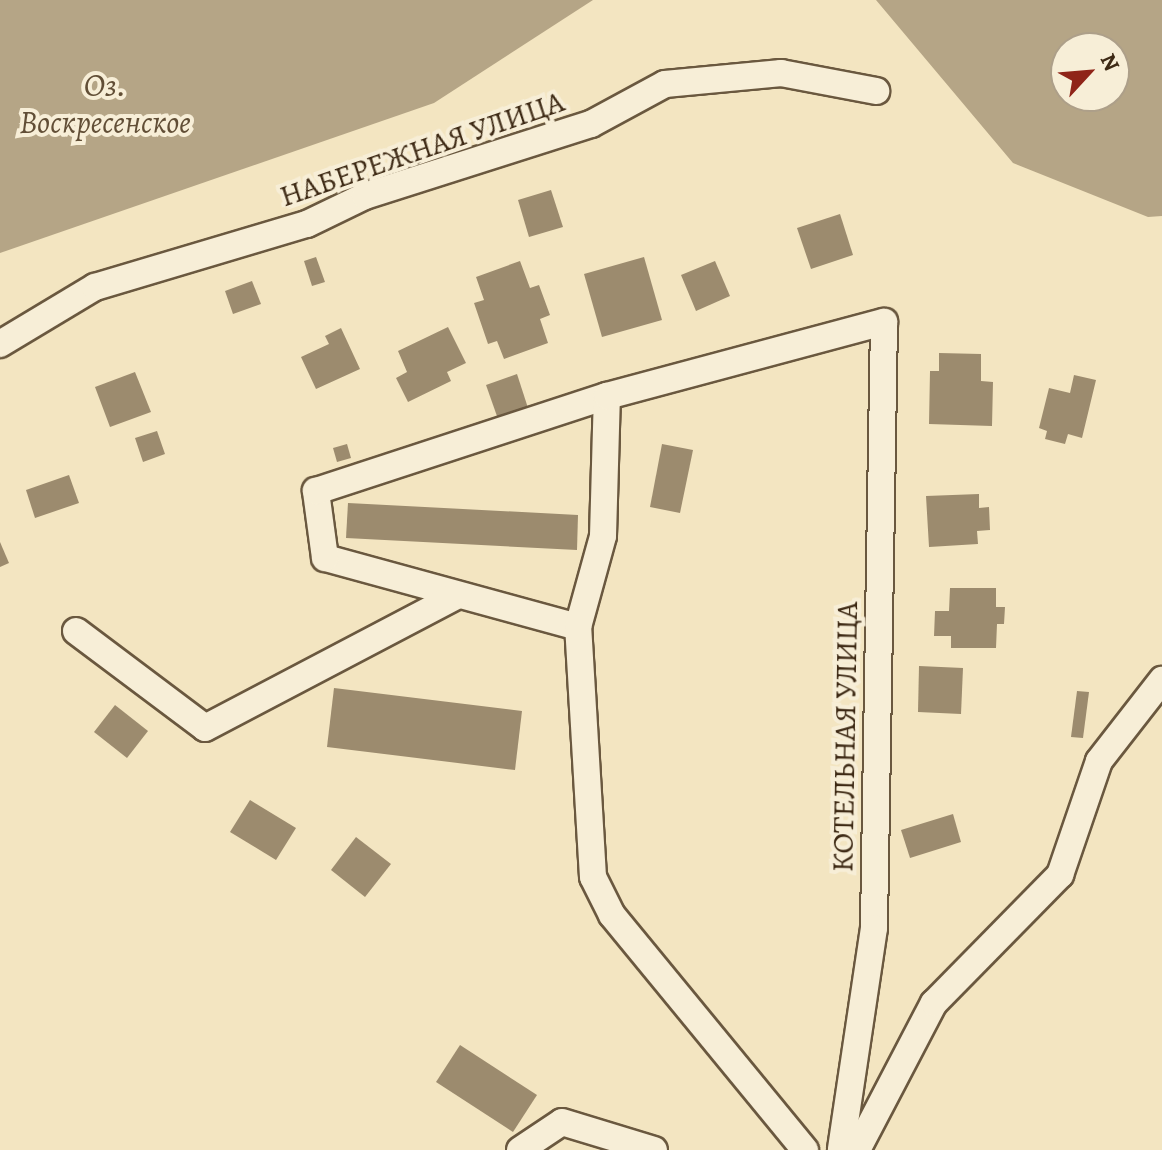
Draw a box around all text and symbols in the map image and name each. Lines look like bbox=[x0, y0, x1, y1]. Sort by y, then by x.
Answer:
north arrow bbox=[1050, 32, 1130, 112]
text: N bbox=[1093, 49, 1127, 76]
water label: Оз. Воскресенское bbox=[19, 67, 191, 142]
street label: НАБЕРЕЖНАЯ УЛИЦА bbox=[275, 83, 569, 215]
street label: КОТЕЛЬНАЯ УЛИЦА bbox=[825, 601, 865, 873]

